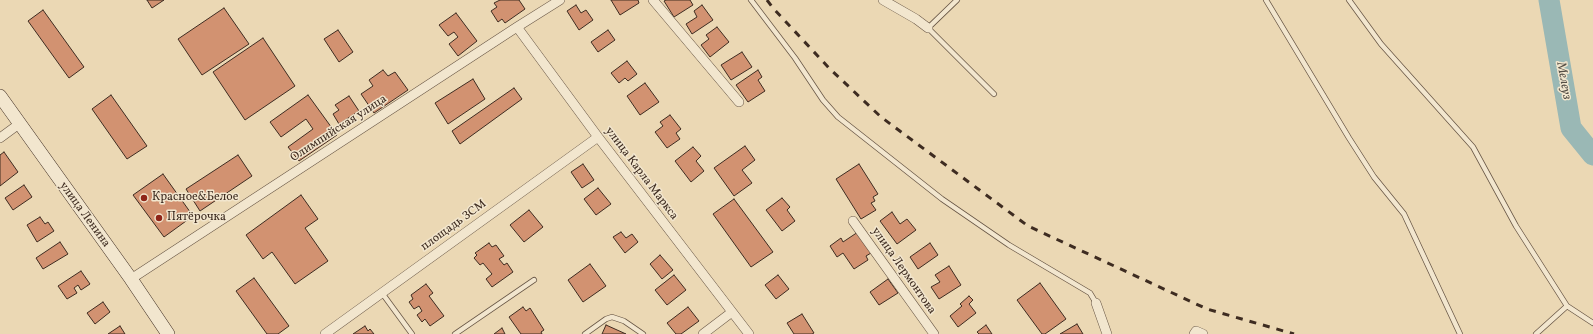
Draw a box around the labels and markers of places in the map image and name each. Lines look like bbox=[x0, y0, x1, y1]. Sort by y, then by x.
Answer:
place label: Красное&Белое bbox=[152, 191, 238, 205]
marker: Красное&Белое bbox=[139, 193, 149, 203]
place label: Пятёрочка bbox=[167, 211, 226, 225]
marker: Пятёрочка bbox=[154, 213, 164, 223]

